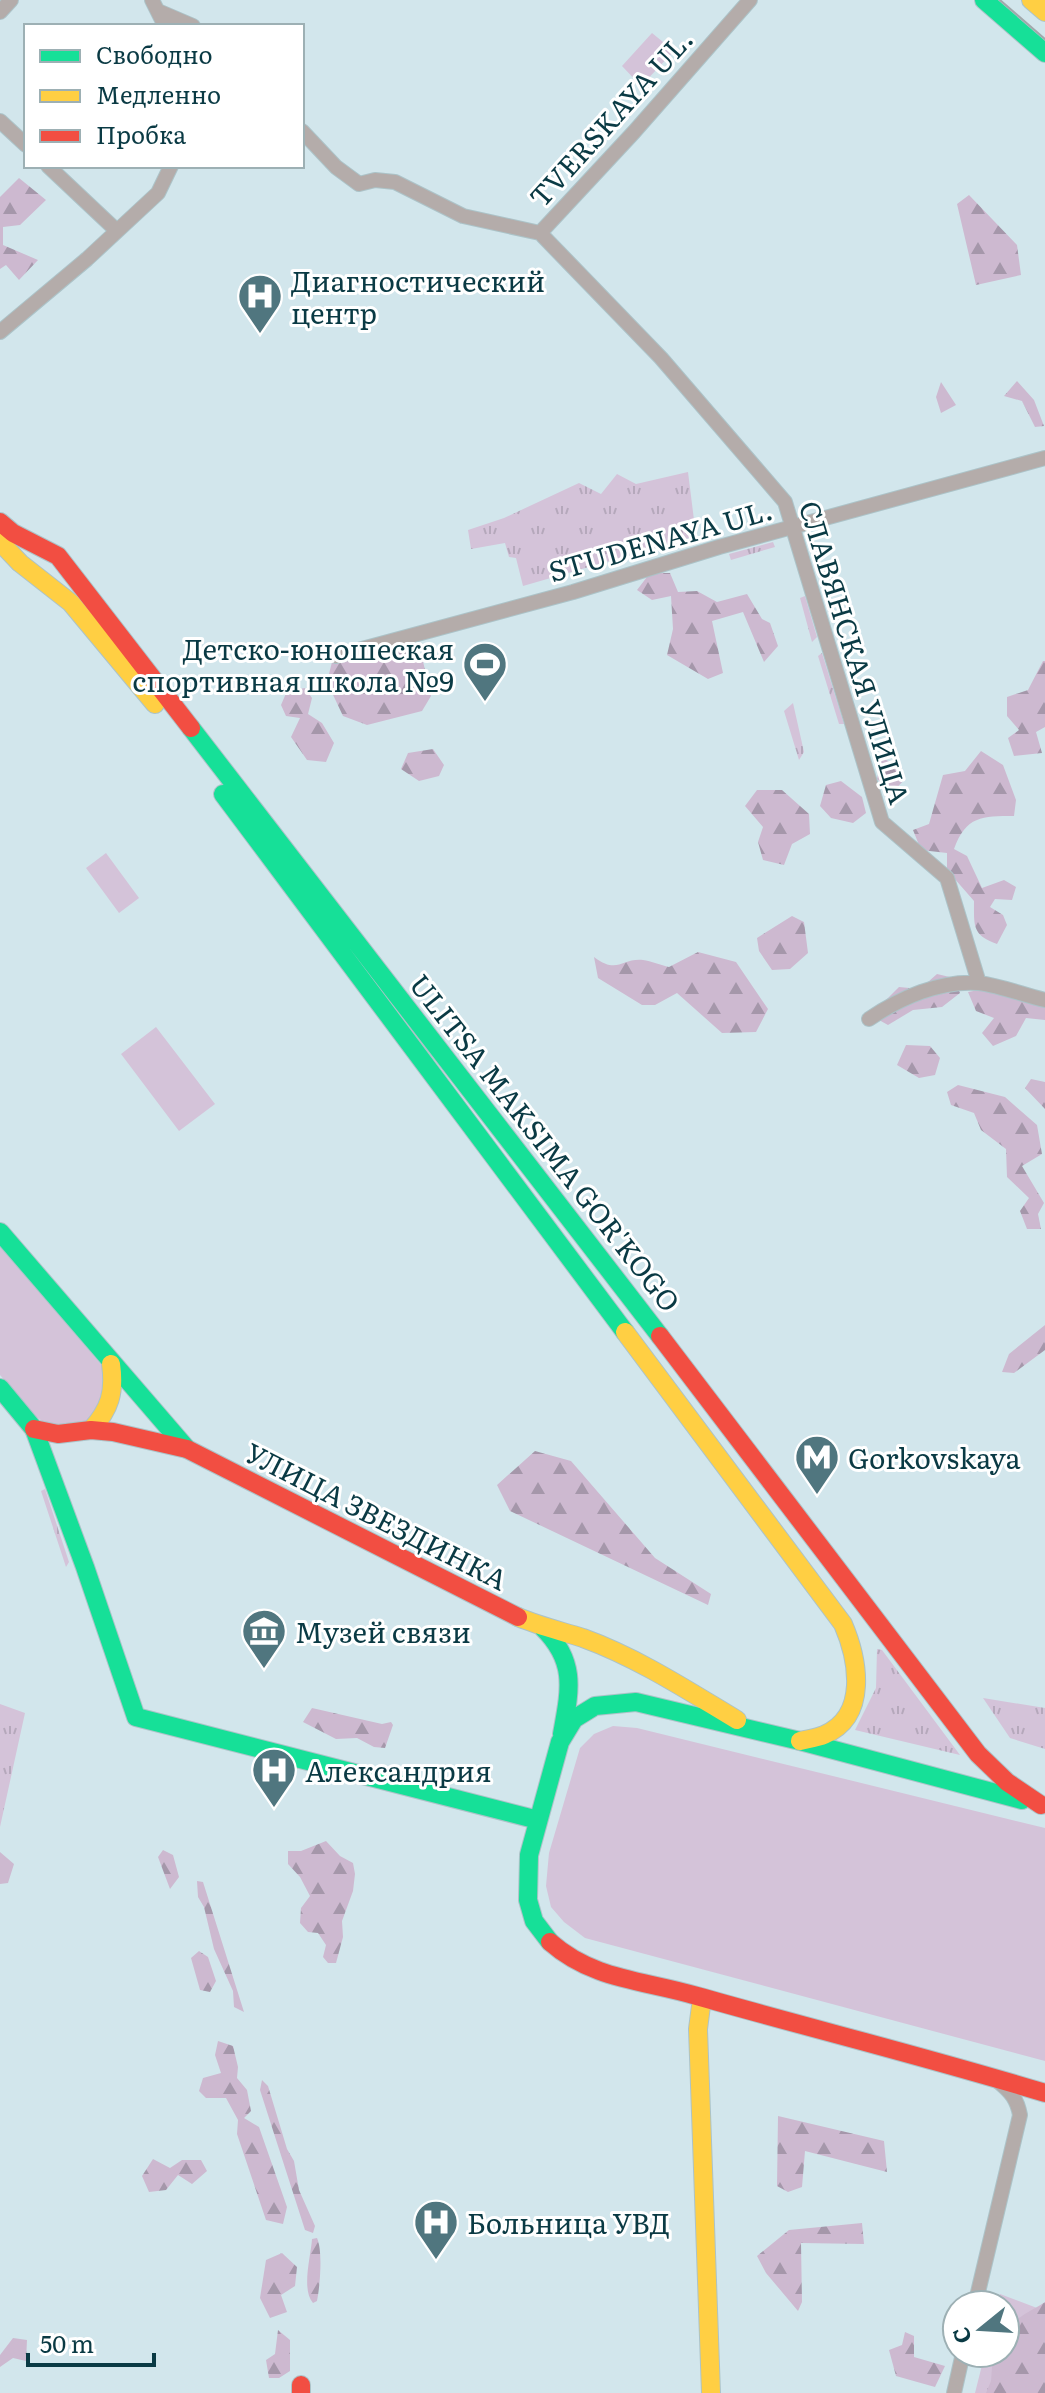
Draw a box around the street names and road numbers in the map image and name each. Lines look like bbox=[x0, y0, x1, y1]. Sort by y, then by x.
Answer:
street label: TVERSKAYA UL. bbox=[518, 18, 702, 216]
street label: STUDENAYA UL. bbox=[543, 487, 777, 591]
street label: СЛАВЯНСКАЯ УЛИЦА bbox=[790, 495, 922, 809]
street label: ULITSA MAKSIMA GOR'KOGO bbox=[401, 964, 691, 1320]
street label: УЛИЦА ЗВЕЗДИНКА bbox=[239, 1431, 516, 1600]

